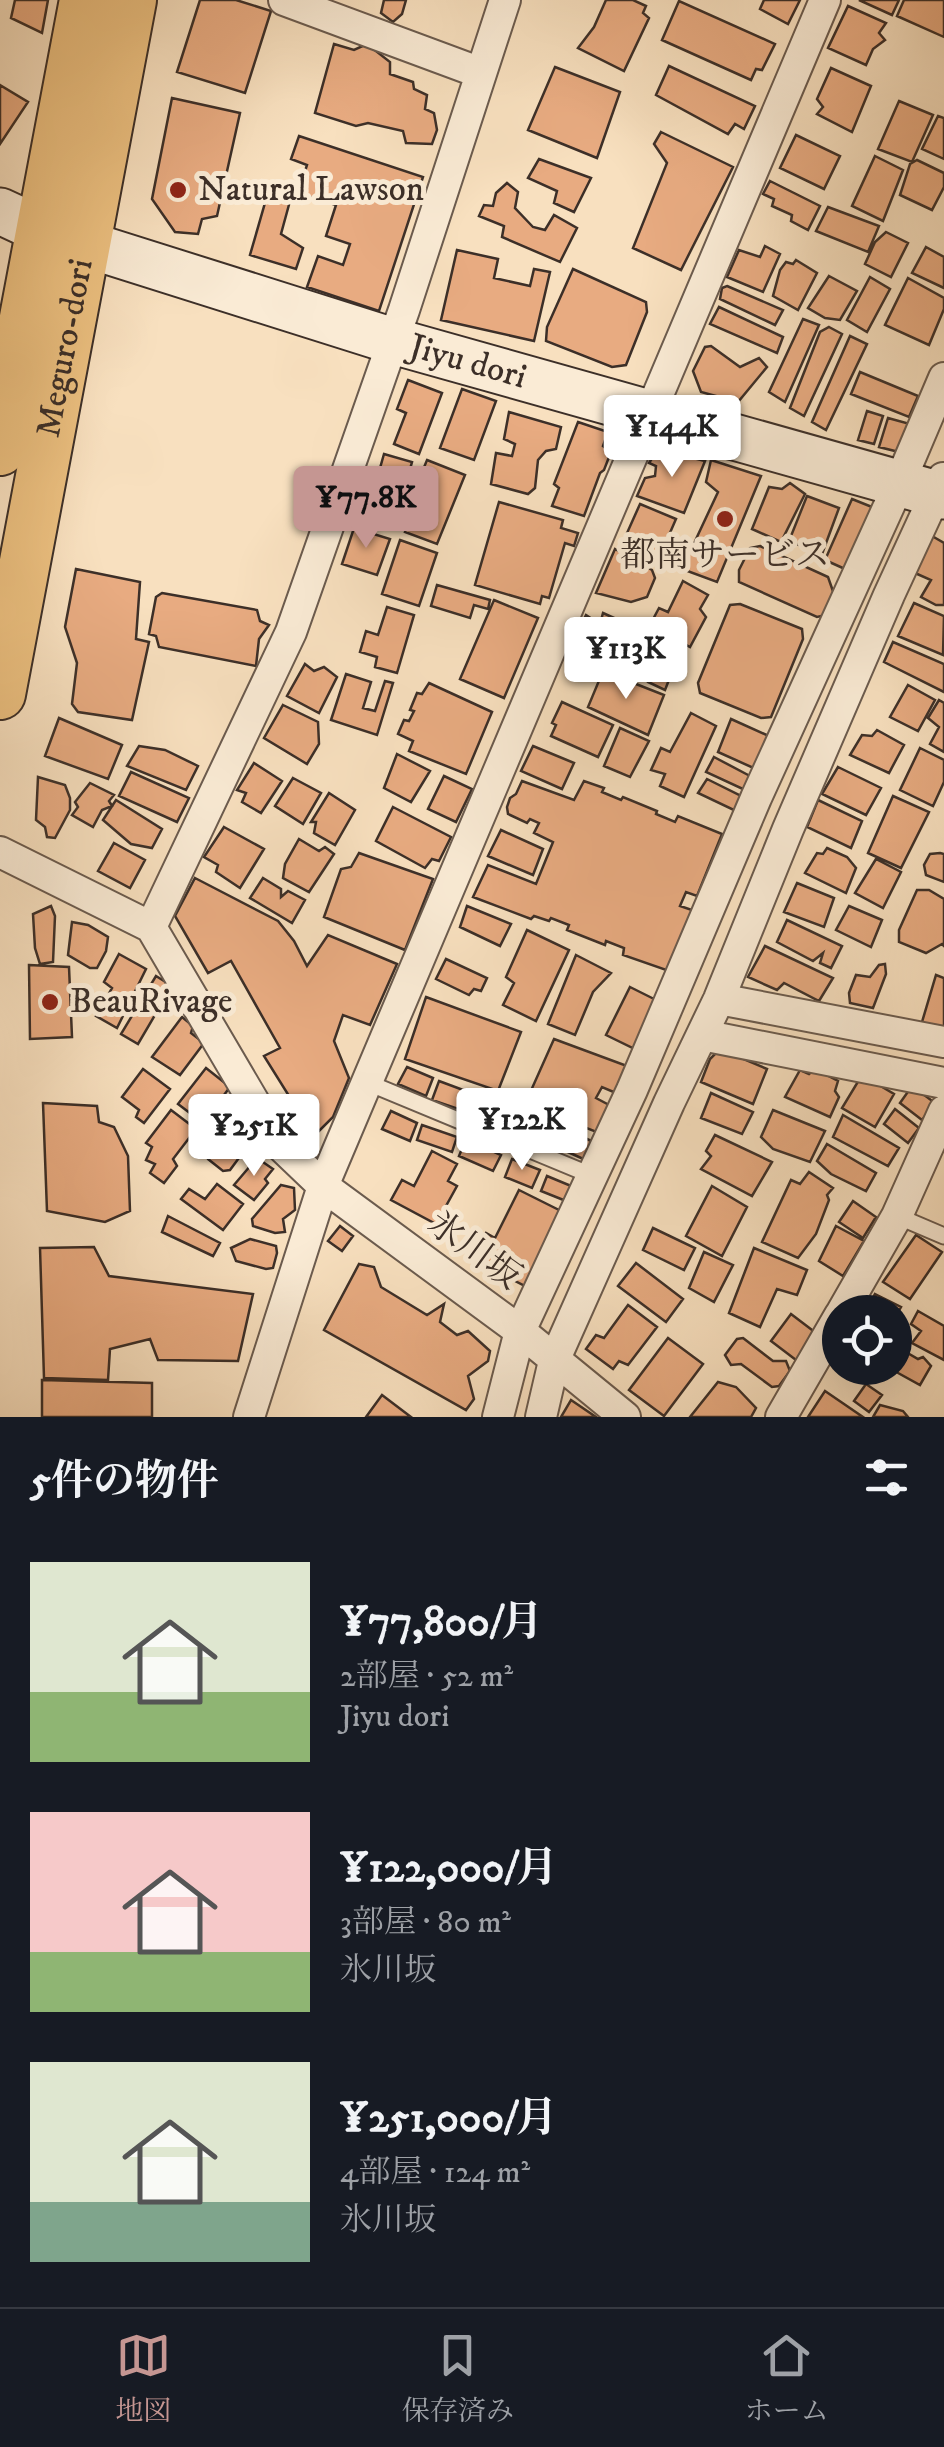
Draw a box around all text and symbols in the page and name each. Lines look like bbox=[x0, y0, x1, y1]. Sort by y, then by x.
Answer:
place label: Natural Lawson bbox=[198, 168, 424, 212]
marker: Natural Lawson bbox=[167, 179, 189, 201]
street label: Meguro-dori bbox=[27, 255, 104, 441]
street label: Jiyu dori bbox=[401, 324, 531, 399]
pin: ¥144K bbox=[602, 395, 742, 480]
text: ¥144K bbox=[626, 407, 718, 447]
pin: ¥77.8K bbox=[285, 466, 447, 551]
text: ¥77.8K bbox=[315, 478, 417, 518]
marker: 都南サービス bbox=[714, 508, 736, 530]
place label: 都南サービス bbox=[620, 534, 830, 578]
pin: ¥113K bbox=[556, 617, 696, 702]
text: ¥113K bbox=[586, 629, 666, 669]
place label: BeauRivage bbox=[70, 980, 233, 1024]
marker: BeauRivage bbox=[39, 991, 61, 1013]
pin: ¥122K bbox=[452, 1088, 592, 1173]
pin: ¥251K bbox=[184, 1094, 324, 1179]
text: ¥122K bbox=[478, 1100, 566, 1140]
text: ¥251K bbox=[210, 1106, 298, 1146]
street label: 氷川坂 bbox=[419, 1202, 529, 1300]
map controls bbox=[822, 1295, 912, 1385]
button: locate bbox=[822, 1295, 912, 1385]
icon: filters bbox=[859, 1450, 914, 1505]
text: 5件の物件 bbox=[30, 1456, 219, 1508]
text: ¥77,800/月 bbox=[340, 1597, 543, 1649]
icon: home bbox=[110, 1602, 230, 1722]
text: 2部屋 · 52 m² bbox=[340, 1657, 513, 1697]
text: Jiyu dori bbox=[340, 1697, 449, 1737]
text: ¥122,000/月 bbox=[340, 1843, 558, 1895]
icon: home bbox=[110, 1852, 230, 1972]
text: 3部屋 · 80 m² bbox=[340, 1903, 511, 1943]
text: 氷川坂 bbox=[340, 1951, 436, 1991]
text: ¥251,000/月 bbox=[340, 2093, 557, 2145]
icon: home bbox=[110, 2102, 230, 2222]
text: 4部屋 · 124 m² bbox=[340, 2153, 530, 2193]
text: 氷川坂 bbox=[340, 2201, 436, 2241]
tab: 地図 bbox=[115, 2328, 171, 2429]
tab: 保存済み bbox=[402, 2328, 514, 2429]
tab: ホーム bbox=[745, 2328, 829, 2429]

